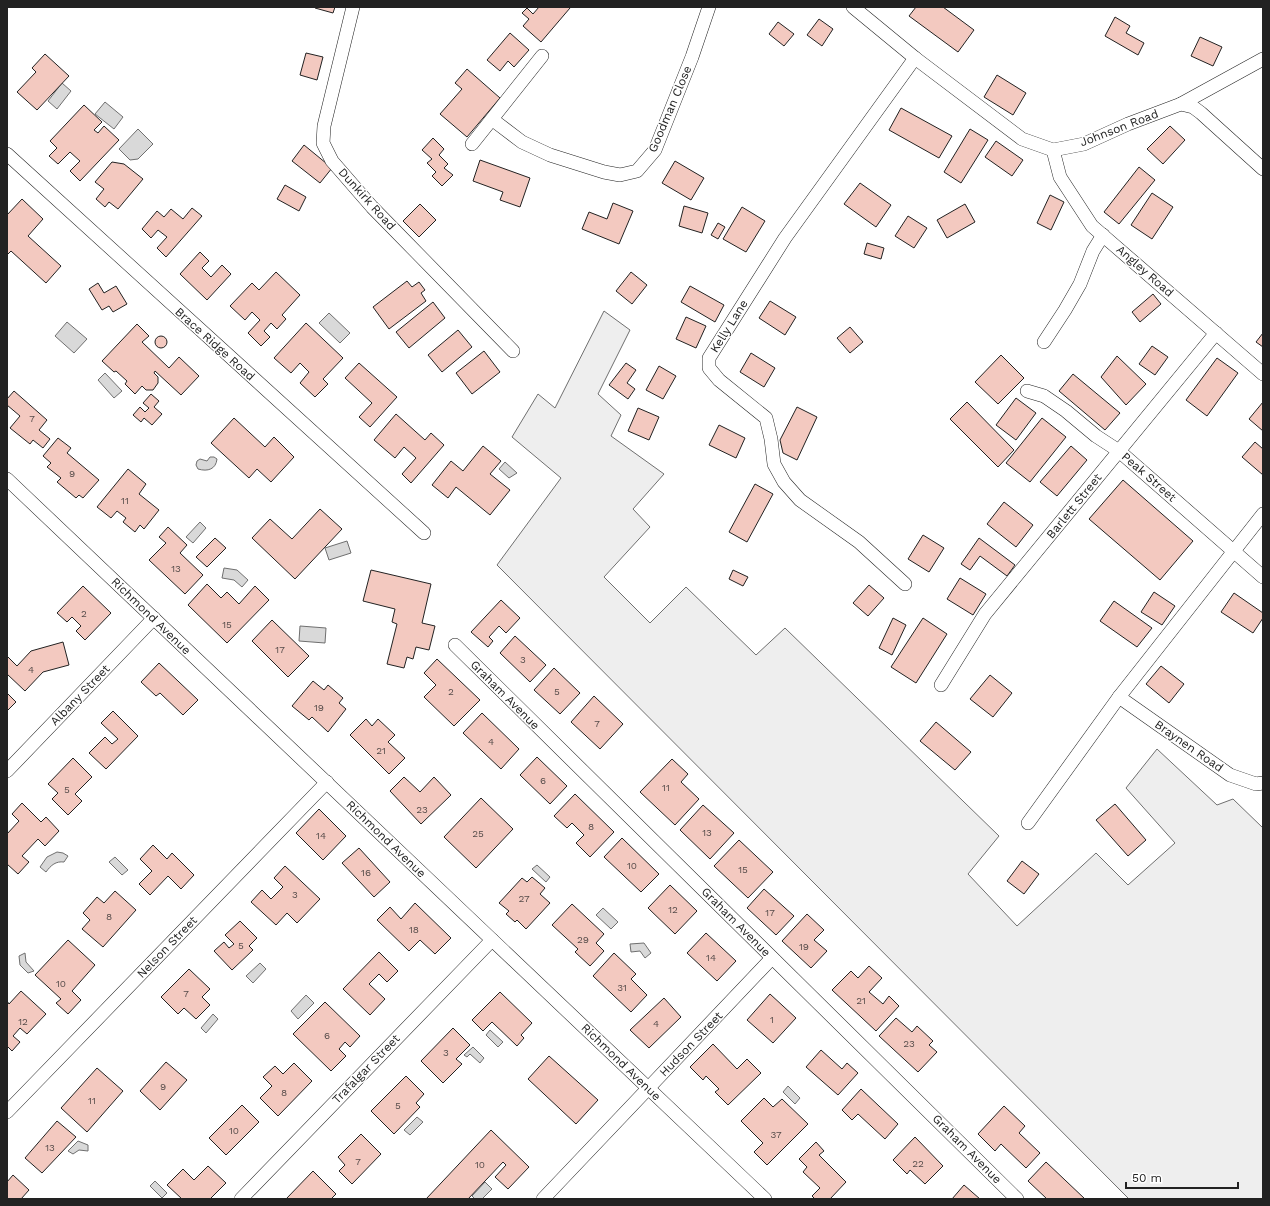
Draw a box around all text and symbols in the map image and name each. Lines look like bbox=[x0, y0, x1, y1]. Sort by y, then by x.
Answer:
street label: Goodman Close bbox=[645, 64, 695, 154]
street label: Johnson Road bbox=[1078, 107, 1160, 149]
street label: Dunkirk Road bbox=[336, 165, 398, 233]
street label: Angley Road bbox=[1113, 242, 1177, 300]
street label: Kelly Lane bbox=[707, 297, 751, 355]
street label: Brace Ridge Road bbox=[172, 305, 258, 383]
house number: 7 bbox=[29, 413, 35, 424]
street label: Peak Street bbox=[1119, 450, 1179, 504]
house number: 9 bbox=[69, 468, 75, 479]
street label: Barlett Street bbox=[1044, 471, 1104, 541]
house number: 11 bbox=[121, 495, 129, 506]
house number: 13 bbox=[171, 563, 181, 574]
street label: Richmond Avenue bbox=[108, 575, 194, 658]
house number: 2 bbox=[81, 608, 87, 619]
house number: 15 bbox=[222, 619, 232, 630]
house number: 17 bbox=[275, 644, 285, 655]
house number: 3 bbox=[520, 654, 526, 665]
street label: Graham Avenue bbox=[468, 658, 543, 733]
street label: Albany Street bbox=[47, 662, 113, 728]
house number: 4 bbox=[28, 664, 34, 675]
house number: 2 bbox=[448, 686, 454, 697]
house number: 5 bbox=[554, 686, 560, 697]
house number: 19 bbox=[314, 702, 324, 713]
street label: Braynen Road bbox=[1152, 717, 1226, 775]
house number: 7 bbox=[594, 718, 600, 729]
house number: 4 bbox=[488, 736, 494, 747]
house number: 21 bbox=[376, 745, 386, 756]
house number: 6 bbox=[540, 775, 546, 786]
house number: 11 bbox=[662, 782, 670, 793]
house number: 5 bbox=[64, 784, 70, 795]
street label: Richmond Avenue bbox=[343, 798, 429, 881]
house number: 23 bbox=[416, 804, 428, 815]
house number: 8 bbox=[588, 821, 594, 832]
house number: 13 bbox=[702, 827, 712, 838]
house number: 25 bbox=[472, 828, 484, 839]
house number: 14 bbox=[316, 830, 326, 841]
house number: 10 bbox=[627, 860, 637, 871]
house number: 15 bbox=[738, 864, 748, 875]
house number: 16 bbox=[361, 867, 371, 878]
street label: Graham Avenue bbox=[699, 885, 774, 960]
house number: 3 bbox=[292, 889, 298, 900]
house number: 27 bbox=[518, 893, 530, 904]
house number: 12 bbox=[668, 904, 678, 915]
house number: 17 bbox=[765, 907, 775, 918]
house number: 8 bbox=[106, 911, 112, 922]
street label: Nelson Street bbox=[134, 913, 200, 981]
house number: 18 bbox=[409, 924, 419, 935]
house number: 29 bbox=[577, 934, 589, 945]
house number: 5 bbox=[238, 940, 244, 951]
house number: 19 bbox=[799, 941, 809, 952]
house number: 14 bbox=[706, 952, 716, 963]
house number: 10 bbox=[56, 978, 66, 989]
house number: 31 bbox=[617, 982, 627, 993]
house number: 7 bbox=[183, 988, 189, 999]
house number: 21 bbox=[856, 995, 866, 1006]
street label: Hudson Street bbox=[657, 1009, 725, 1079]
house number: 1 bbox=[770, 1014, 774, 1025]
house number: 12 bbox=[18, 1016, 28, 1027]
house number: 4 bbox=[653, 1018, 659, 1029]
street label: Richmond Avenue bbox=[578, 1021, 664, 1104]
house number: 6 bbox=[324, 1030, 330, 1041]
street label: Trafalgar Street bbox=[329, 1032, 403, 1106]
house number: 23 bbox=[903, 1038, 915, 1049]
house number: 3 bbox=[443, 1047, 449, 1058]
house number: 9 bbox=[160, 1081, 166, 1092]
house number: 8 bbox=[281, 1087, 287, 1098]
house number: 11 bbox=[88, 1095, 96, 1106]
house number: 5 bbox=[395, 1100, 401, 1111]
street label: Graham Avenue bbox=[930, 1112, 1005, 1187]
house number: 10 bbox=[229, 1125, 239, 1136]
house number: 37 bbox=[770, 1129, 782, 1140]
house number: 13 bbox=[45, 1142, 55, 1153]
house number: 7 bbox=[355, 1156, 361, 1167]
house number: 22 bbox=[912, 1158, 924, 1169]
house number: 10 bbox=[475, 1159, 485, 1170]
scale bar bbox=[1126, 1164, 1238, 1190]
text: 50 m bbox=[1132, 1171, 1162, 1185]

